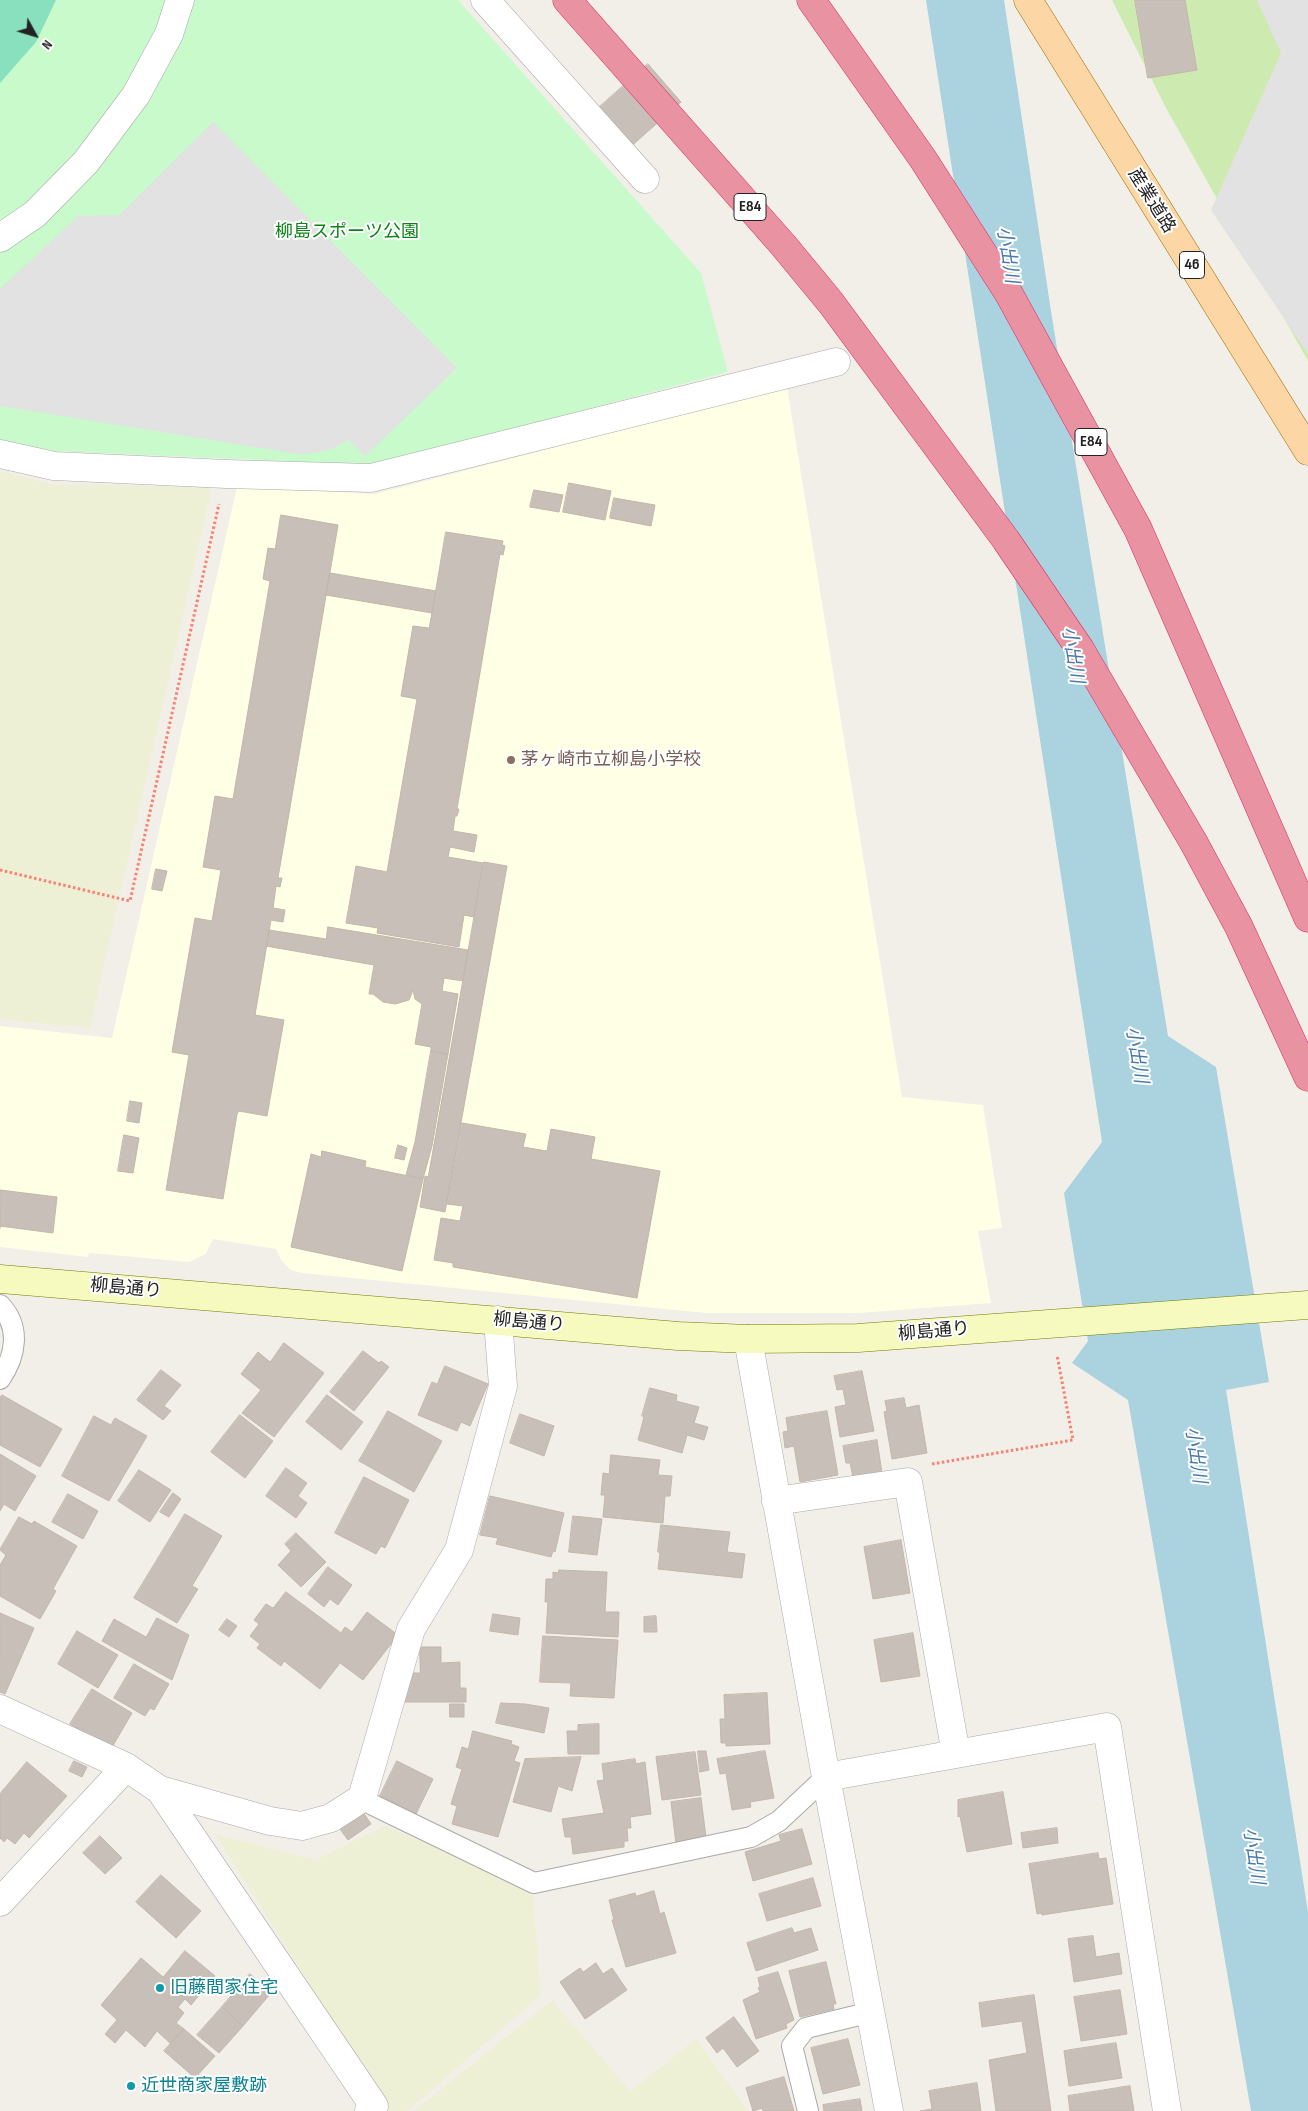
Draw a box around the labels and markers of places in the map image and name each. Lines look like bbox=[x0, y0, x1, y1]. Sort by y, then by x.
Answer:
place label: 茅ヶ崎市立柳島小学校 bbox=[521, 749, 701, 771]
marker: 茅ヶ崎市立柳島小学校 bbox=[505, 754, 517, 766]
place label: 旧藤間家住宅 bbox=[170, 1977, 278, 1999]
marker: 旧藤間家住宅 bbox=[154, 1982, 166, 1994]
place label: 近世商家屋敷跡 bbox=[141, 2075, 267, 2097]
marker: 近世商家屋敷跡 bbox=[125, 2080, 137, 2092]

